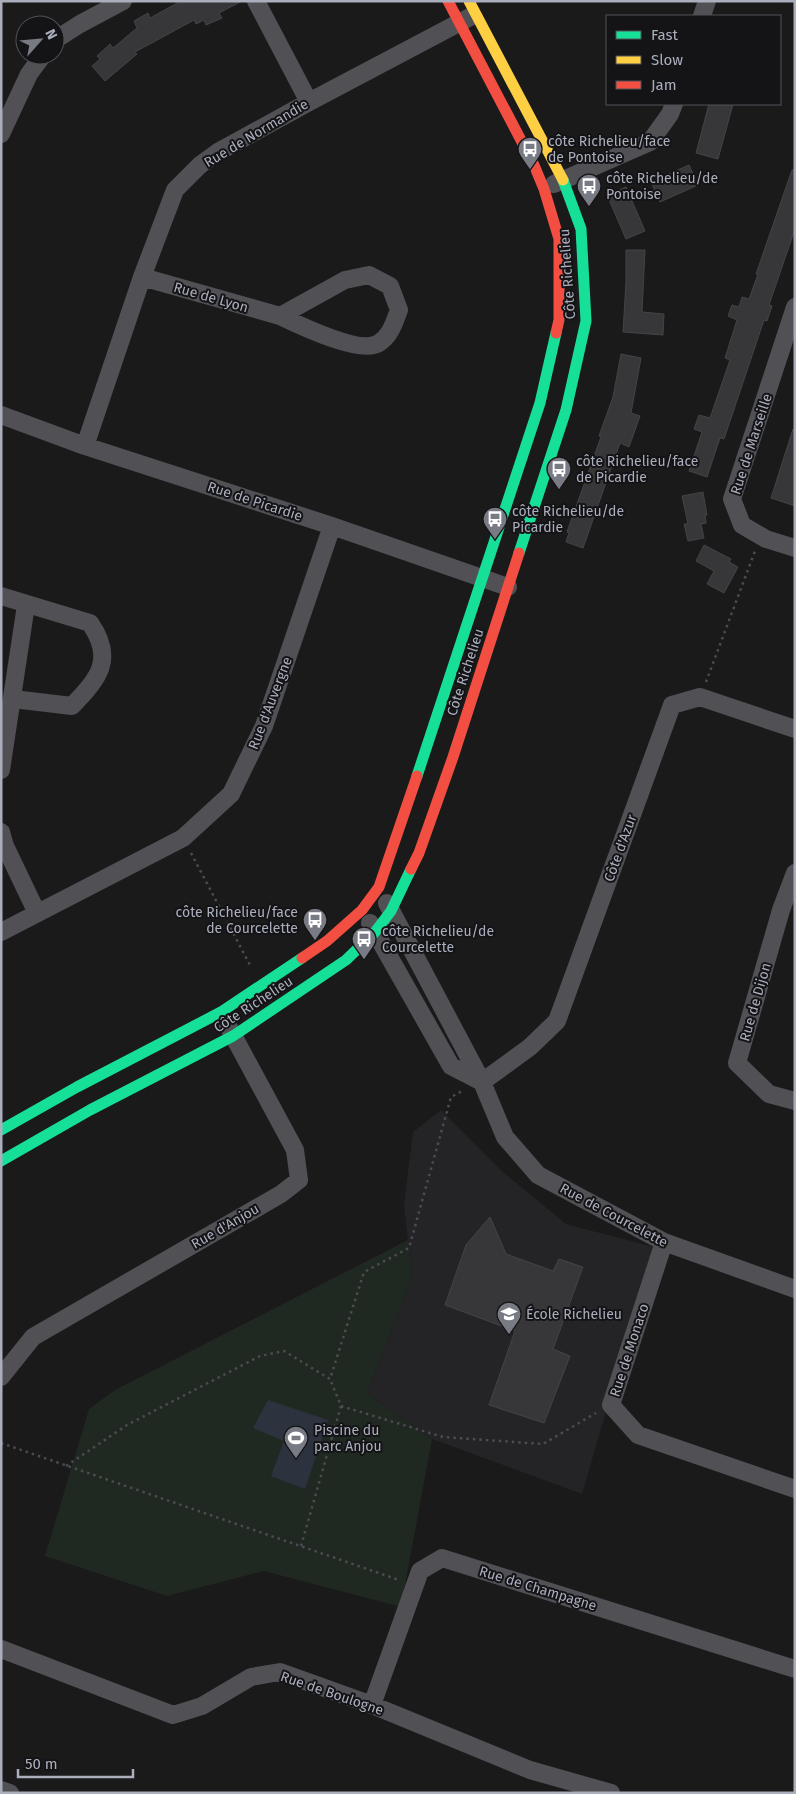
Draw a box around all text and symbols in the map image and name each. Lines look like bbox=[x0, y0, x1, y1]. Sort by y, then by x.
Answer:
north arrow bbox=[15, 15, 65, 65]
legend bbox=[606, 15, 781, 105]
text: N bbox=[41, 26, 61, 42]
text: Fast bbox=[651, 26, 678, 44]
text: Slow bbox=[651, 51, 683, 69]
text: Jam bbox=[651, 76, 677, 94]
street label: Rue de Normandie bbox=[201, 96, 311, 171]
place label: côte Richelieu/face de Pontoise bbox=[548, 133, 670, 166]
bus stop icon: côte Richelieu/face de Pontoise bbox=[517, 136, 543, 170]
place label: côte Richelieu/de Pontoise bbox=[606, 170, 718, 203]
bus stop icon: côte Richelieu/de Pontoise bbox=[576, 173, 602, 207]
street label: Côte Richelieu bbox=[556, 228, 579, 320]
street label: Rue de Lyon bbox=[172, 279, 250, 316]
street label: Rue de Marseille bbox=[727, 391, 776, 497]
place label: côte Richelieu/face de Picardie bbox=[576, 453, 698, 486]
bus stop icon: côte Richelieu/face de Picardie bbox=[546, 456, 572, 490]
street label: Rue de Picardie bbox=[205, 478, 304, 525]
place label: côte Richelieu/de Picardie bbox=[512, 503, 624, 536]
bus stop icon: côte Richelieu/de Picardie bbox=[482, 506, 508, 540]
street label: Côte Richelieu bbox=[443, 626, 488, 718]
street label: Rue d'Auvergne bbox=[245, 654, 296, 752]
street label: Côte d'Azur bbox=[600, 812, 641, 884]
place label: côte Richelieu/face de Courcelette bbox=[176, 904, 298, 937]
bus stop icon: côte Richelieu/face de Courcelette bbox=[302, 907, 328, 941]
place label: côte Richelieu/de Courcelette bbox=[382, 923, 494, 956]
bus stop icon: côte Richelieu/de Courcelette bbox=[351, 926, 377, 960]
street label: Rue de Dijon bbox=[736, 961, 775, 1043]
street label: Côte Richelieu bbox=[211, 973, 296, 1036]
street label: Rue de Courcelette bbox=[557, 1180, 671, 1251]
street label: Rue d'Anjou bbox=[188, 1200, 262, 1253]
school or university icon: École Richelieu bbox=[496, 1301, 522, 1335]
street label: Rue de Monaco bbox=[606, 1301, 653, 1399]
place label: École Richelieu bbox=[526, 1305, 622, 1323]
place label: Piscine du parc Anjou bbox=[314, 1422, 382, 1455]
sports icon: Piscine du parc Anjou bbox=[283, 1425, 309, 1459]
street label: Rue de Champagne bbox=[477, 1563, 599, 1614]
street label: Rue de Boulogne bbox=[278, 1668, 386, 1719]
scale bar bbox=[18, 1746, 132, 1778]
text: 50 m bbox=[25, 1755, 58, 1773]

